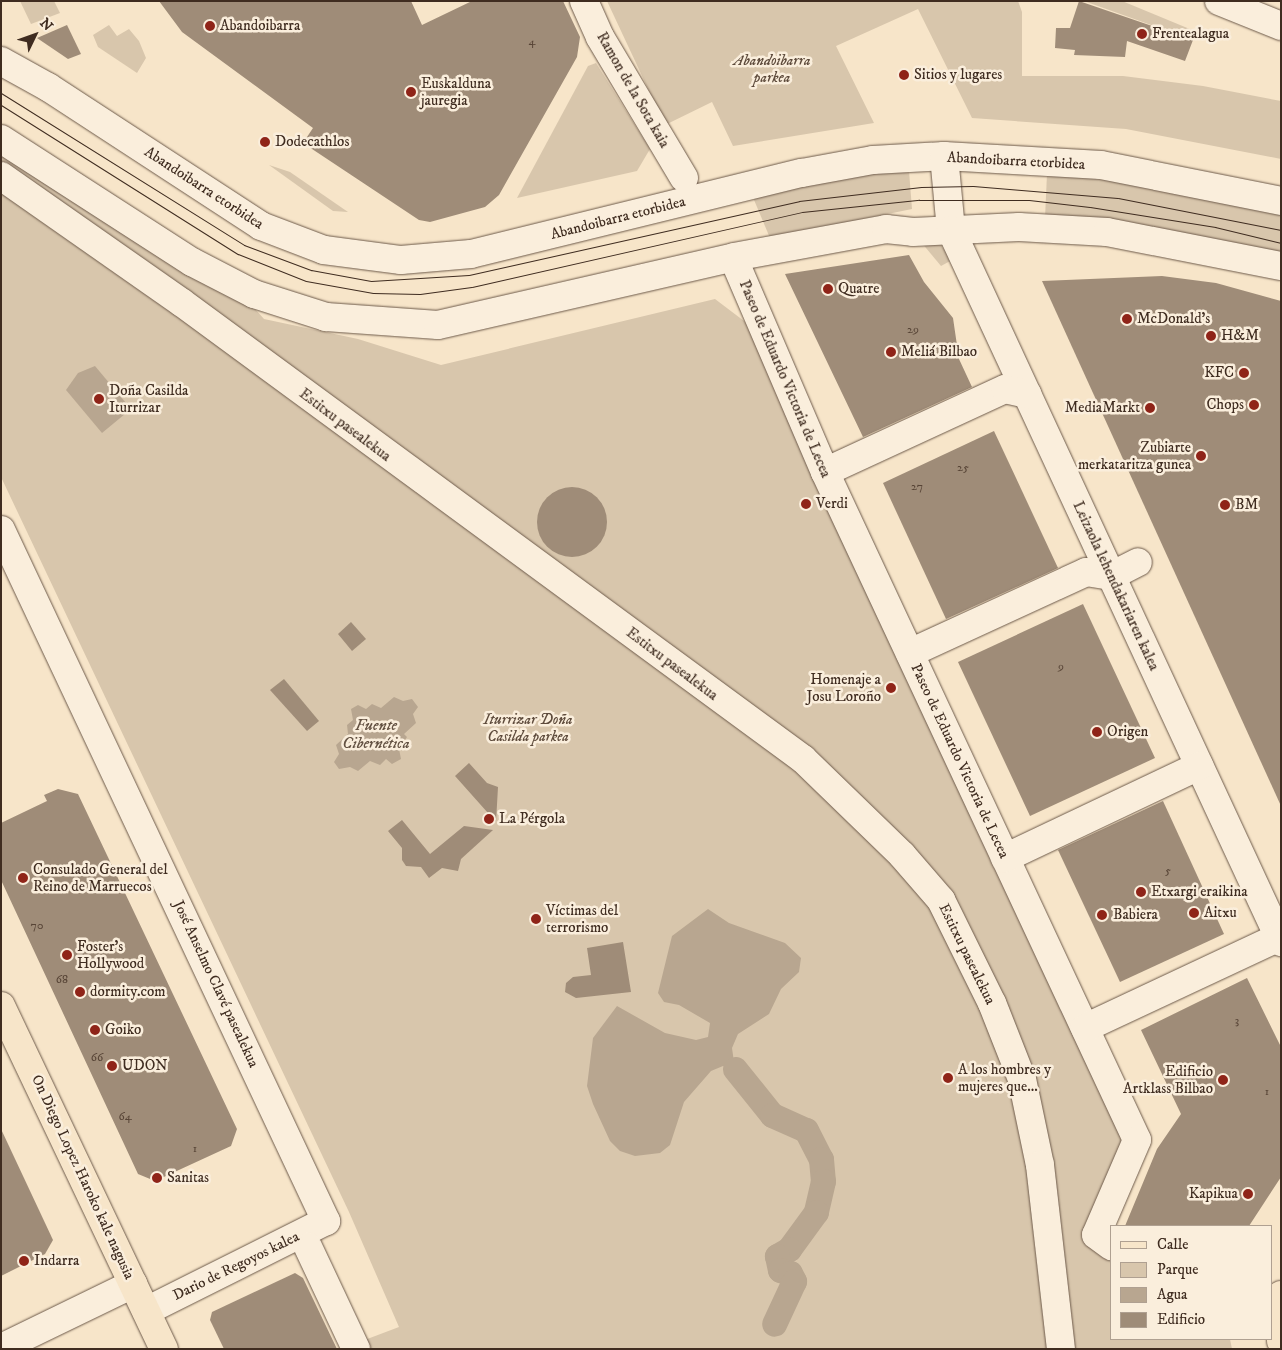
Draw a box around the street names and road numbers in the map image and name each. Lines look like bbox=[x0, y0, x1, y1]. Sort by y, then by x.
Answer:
street label: Ramon de la Sota kaia bbox=[593, 29, 673, 151]
street label: Abandoibarra etorbidea bbox=[141, 143, 267, 233]
street label: Abandoibarra etorbidea bbox=[946, 148, 1086, 174]
street label: Abandoibarra etorbidea bbox=[549, 193, 687, 243]
street label: Paseo de Eduardo Victoria de Lecea bbox=[735, 278, 835, 480]
street label: Estitxu pasealekua bbox=[296, 385, 394, 465]
street label: Leizaola lehendakariaren kalea bbox=[1069, 498, 1163, 674]
street label: Estitxu pasealekua bbox=[623, 624, 721, 704]
street label: Paseo de Eduardo Victoria de Lecea bbox=[907, 661, 1013, 861]
street label: José Anselmo Clavé pasealekua bbox=[169, 898, 263, 1070]
street label: Estitxu pasealekua bbox=[935, 901, 999, 1007]
street label: On Diego Lopez Haroko kale nagusia bbox=[28, 1072, 138, 1282]
street label: Dario de Regoyos kalea bbox=[170, 1228, 302, 1304]

